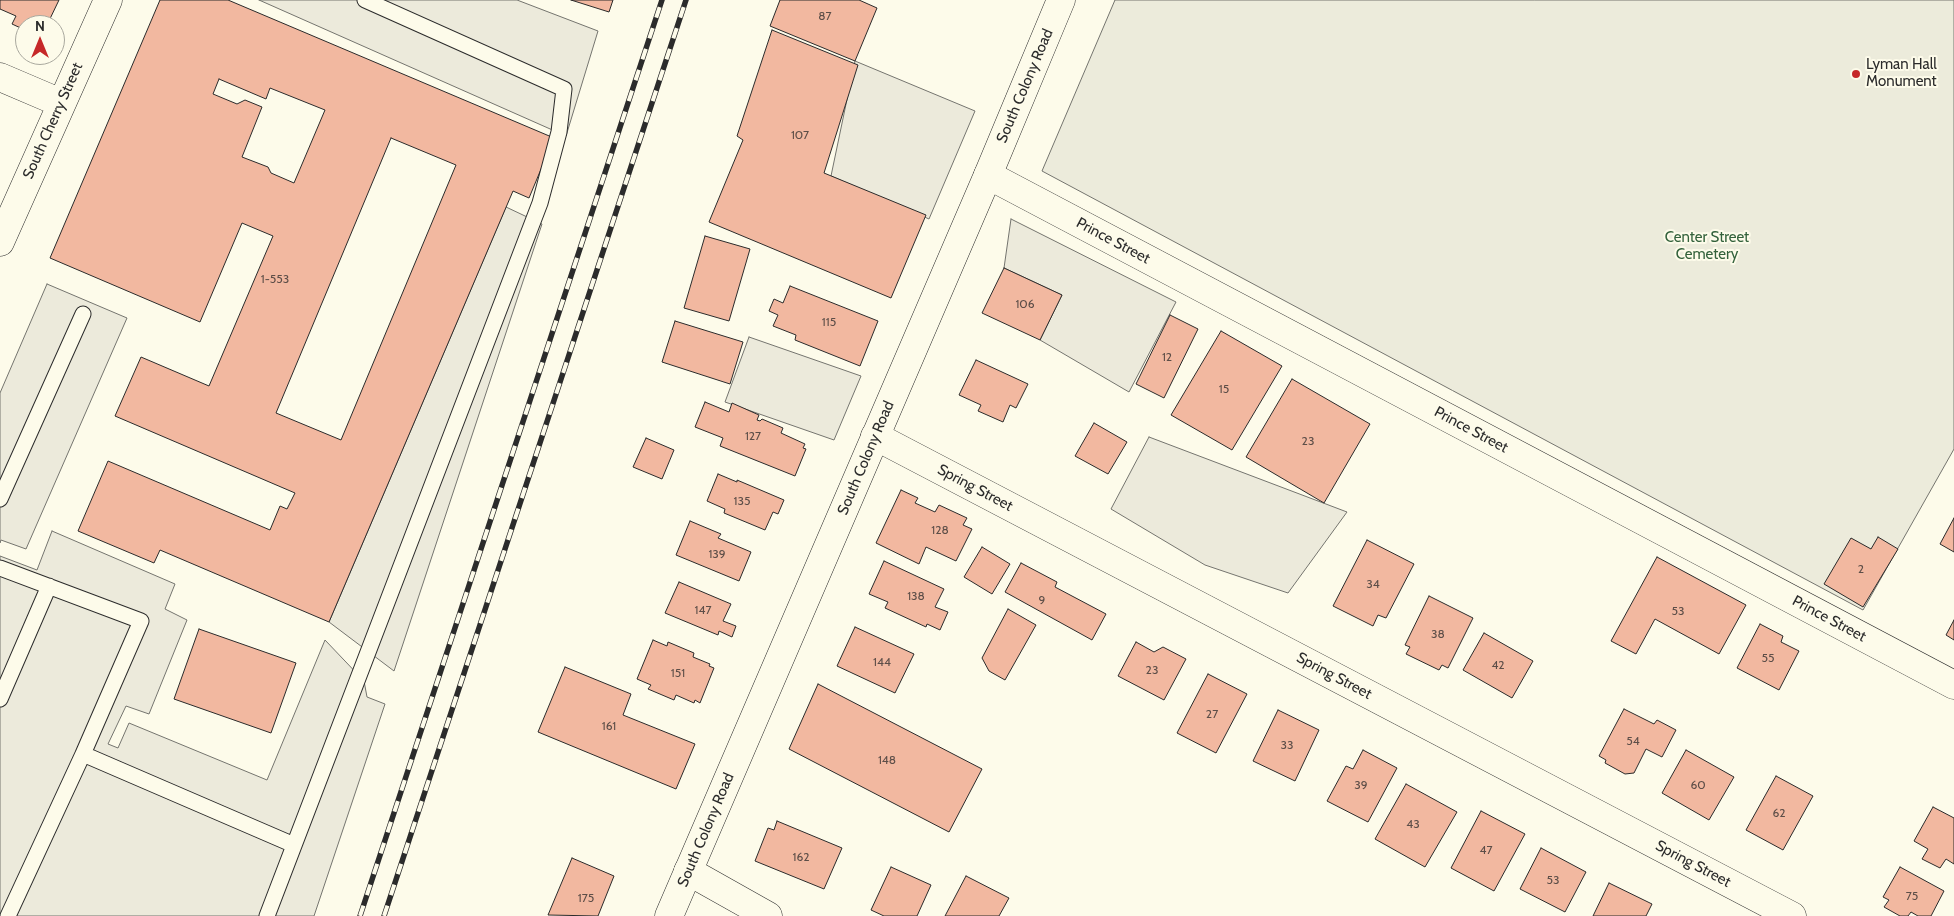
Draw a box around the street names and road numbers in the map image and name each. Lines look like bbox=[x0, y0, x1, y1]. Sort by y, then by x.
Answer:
street label: South Colony Road bbox=[993, 26, 1057, 146]
street label: South Cherry Street bbox=[19, 60, 87, 182]
street label: Prince Street bbox=[1073, 214, 1153, 268]
street label: South Colony Road bbox=[834, 398, 898, 518]
street label: Prince Street bbox=[1431, 403, 1511, 457]
street label: Spring Street bbox=[934, 461, 1016, 515]
street label: Prince Street bbox=[1789, 592, 1869, 646]
street label: Spring Street bbox=[1293, 649, 1375, 703]
street label: South Colony Road bbox=[674, 770, 738, 890]
street label: Spring Street bbox=[1652, 837, 1734, 891]

